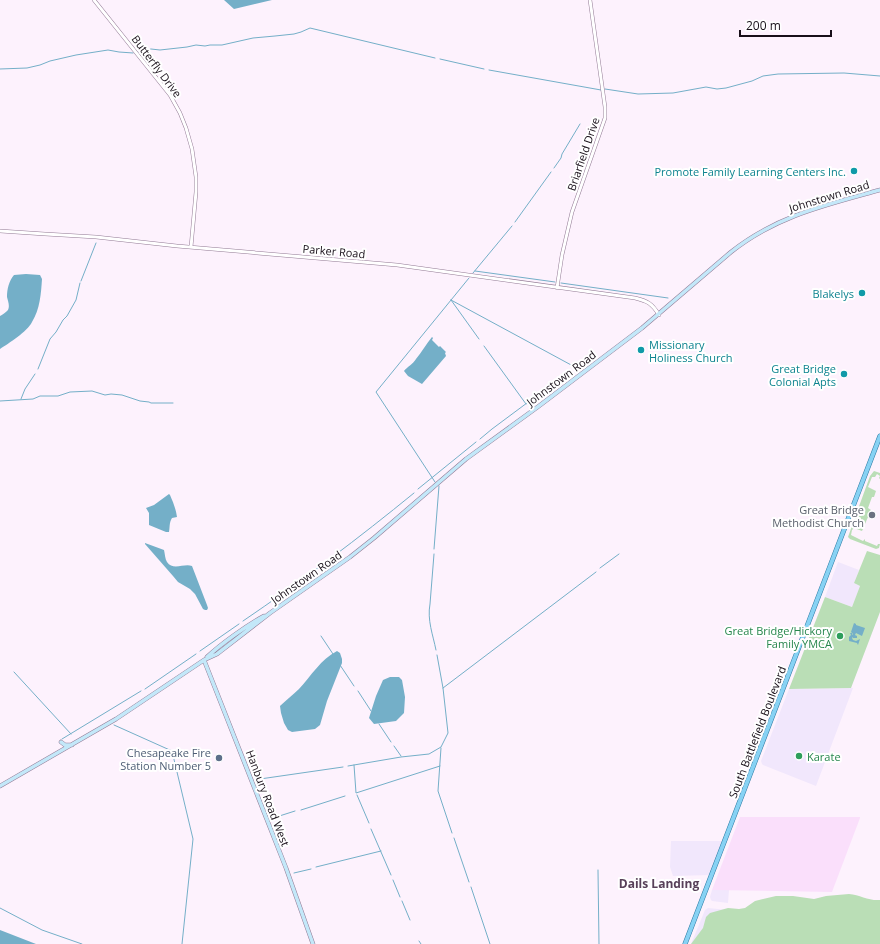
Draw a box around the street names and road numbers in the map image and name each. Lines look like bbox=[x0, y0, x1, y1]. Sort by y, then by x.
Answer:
street label: Butterfly Drive bbox=[129, 32, 185, 100]
street label: Briarfield Drive bbox=[563, 115, 603, 193]
street label: Johnstown Road bbox=[786, 177, 871, 216]
street label: Parker Road bbox=[302, 241, 366, 261]
street label: Johnstown Road bbox=[522, 347, 599, 410]
street label: Johnstown Road bbox=[267, 547, 344, 608]
street label: South Battlefield Boulevard bbox=[725, 664, 789, 800]
street label: Hanbury Road West bbox=[243, 748, 293, 848]

